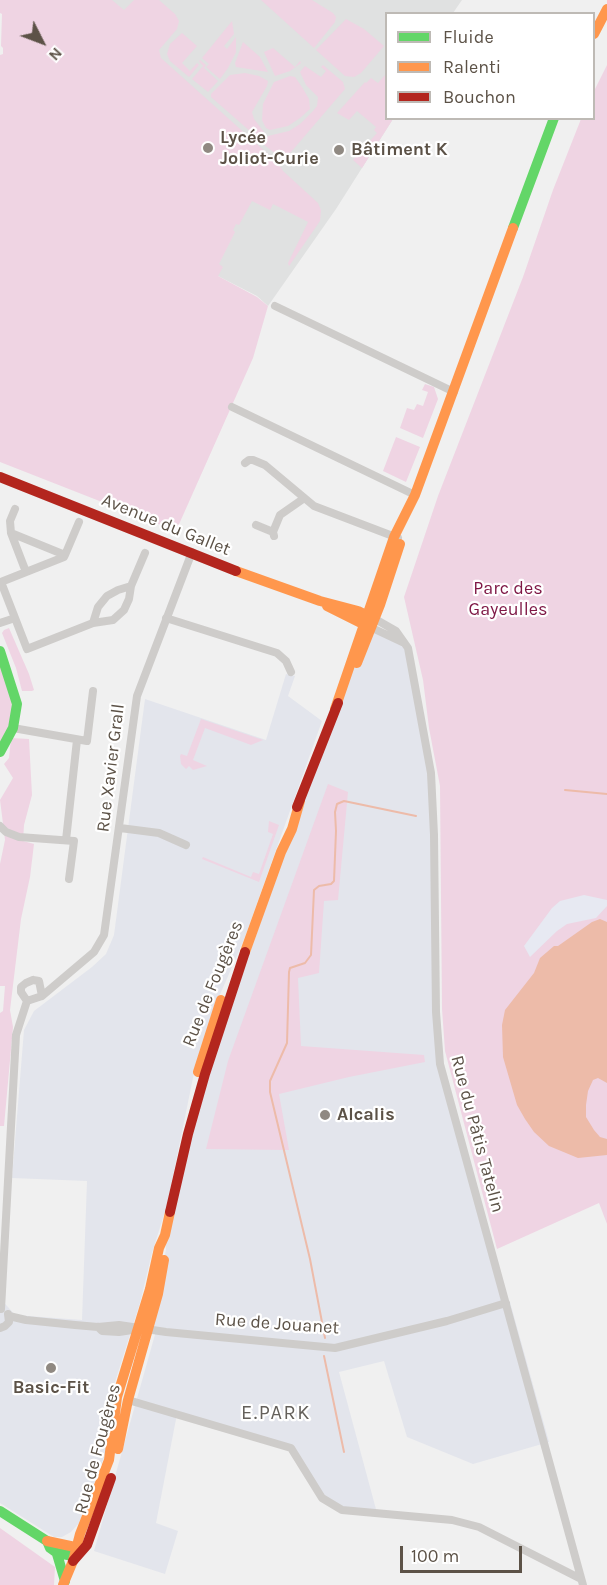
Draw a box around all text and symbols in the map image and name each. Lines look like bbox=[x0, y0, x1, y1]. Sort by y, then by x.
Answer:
north arrow bbox=[12, 12, 72, 72]
legend bbox=[385, 12, 595, 120]
text: Fluide bbox=[443, 26, 494, 48]
text: N bbox=[45, 44, 67, 65]
text: Ralenti bbox=[443, 56, 501, 78]
text: Bouchon bbox=[443, 86, 516, 108]
place label: Lycée Joliot-Curie bbox=[220, 127, 319, 170]
place label: Bâtiment K bbox=[351, 139, 447, 161]
marker: Lycée Joliot-Curie bbox=[201, 141, 215, 155]
marker: Bâtiment K bbox=[332, 143, 346, 157]
street label: Avenue du Gallet bbox=[98, 489, 234, 561]
park label: Parc des Gayeulles bbox=[469, 578, 547, 620]
street label: Rue Xavier Grall bbox=[92, 702, 130, 834]
street label: Rue de Fougères bbox=[178, 918, 248, 1050]
street label: Rue du Pâtis Tatelin bbox=[446, 1053, 508, 1215]
place label: Alcalis bbox=[337, 1104, 395, 1126]
marker: Alcalis bbox=[318, 1108, 332, 1122]
street label: Rue de Jouanet bbox=[214, 1309, 340, 1339]
marker: Basic-Fit bbox=[44, 1361, 58, 1375]
place label: Basic-Fit bbox=[13, 1377, 89, 1399]
street label: Rue de Fougères bbox=[70, 1382, 126, 1516]
district label: E.PARK bbox=[241, 1401, 311, 1425]
scale bar bbox=[403, 1534, 524, 1572]
text: 100 m bbox=[411, 1545, 459, 1567]

